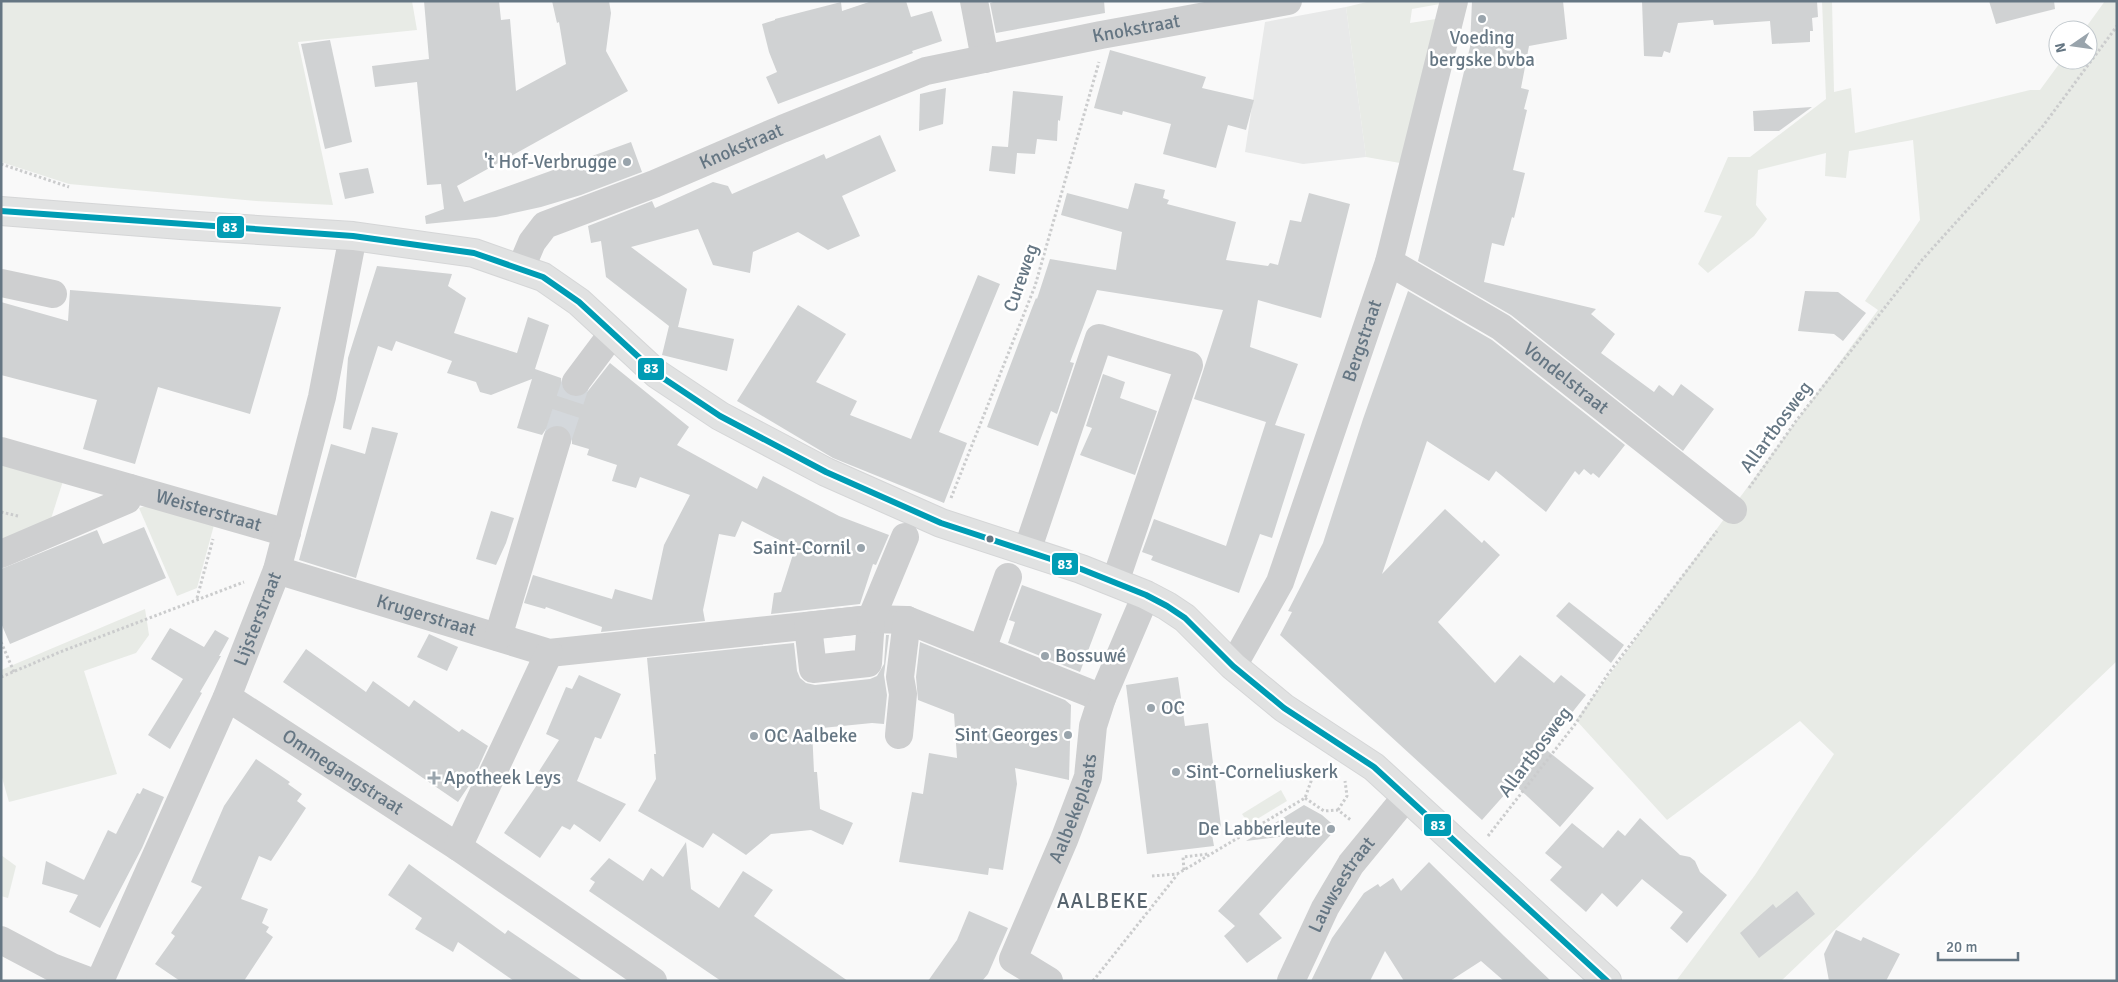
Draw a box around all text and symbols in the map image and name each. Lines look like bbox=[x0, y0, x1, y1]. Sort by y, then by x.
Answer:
street label: Knokstraat bbox=[1090, 9, 1182, 48]
marker: Voeding bergske bvba bbox=[1476, 13, 1488, 25]
north arrow bbox=[2048, 20, 2098, 70]
place label: Voeding bergske bvba bbox=[1429, 26, 1535, 72]
text: N bbox=[2051, 41, 2070, 54]
street label: Knokstraat bbox=[696, 118, 787, 175]
place label: 't Hof-Verbrugge bbox=[484, 150, 617, 174]
marker: 't Hof-Verbrugge bbox=[621, 156, 633, 168]
line badge: 83 bbox=[216, 215, 245, 239]
text: 83 bbox=[222, 219, 238, 236]
street label: Cureweg bbox=[998, 241, 1044, 315]
street label: Bergstraat bbox=[1337, 296, 1387, 385]
street label: Vondelstraat bbox=[1518, 337, 1614, 420]
line badge: 83 bbox=[637, 357, 665, 381]
text: 83 bbox=[643, 360, 659, 377]
street label: Allartbosweg bbox=[1735, 377, 1817, 477]
street label: Weisterstraat bbox=[153, 484, 265, 537]
unlabelled marker bbox=[985, 534, 995, 544]
place label: Saint-Cornil bbox=[753, 536, 851, 560]
marker: Saint-Cornil bbox=[855, 542, 867, 554]
line badge: 83 bbox=[1051, 552, 1079, 576]
text: 83 bbox=[1057, 556, 1073, 573]
street label: Lijsterstraat bbox=[228, 568, 287, 669]
street label: Krugerstraat bbox=[374, 589, 479, 642]
place label: Bossuwé bbox=[1055, 644, 1126, 668]
marker: Bossuwé bbox=[1039, 650, 1051, 662]
place label: OC bbox=[1161, 696, 1185, 720]
marker: OC bbox=[1145, 702, 1157, 714]
street label: Allartbosweg bbox=[1493, 702, 1577, 802]
place label: Sint Georges bbox=[955, 723, 1058, 747]
street label: Ommegangstraat bbox=[277, 724, 408, 821]
place label: OC Aalbeke bbox=[764, 724, 857, 748]
marker: Sint Georges bbox=[1062, 729, 1074, 741]
marker: OC Aalbeke bbox=[748, 730, 760, 742]
street label: Aalbekeplaats bbox=[1043, 753, 1102, 867]
place label: Sint-Corneliuskerk bbox=[1186, 760, 1338, 784]
place label: Apotheek Leys bbox=[444, 766, 561, 790]
marker: Sint-Corneliuskerk bbox=[1170, 766, 1182, 778]
marker: Apotheek Leys bbox=[428, 772, 440, 784]
line badge: 83 bbox=[1423, 813, 1452, 837]
place label: De Labberleute bbox=[1198, 817, 1321, 841]
text: 83 bbox=[1430, 817, 1446, 834]
marker: De Labberleute bbox=[1325, 823, 1337, 835]
street label: Lauwsestraat bbox=[1303, 832, 1381, 937]
district label: AALBEKE bbox=[1057, 888, 1149, 914]
scale bar bbox=[1938, 930, 2018, 962]
text: 20 m bbox=[1946, 938, 1977, 956]

